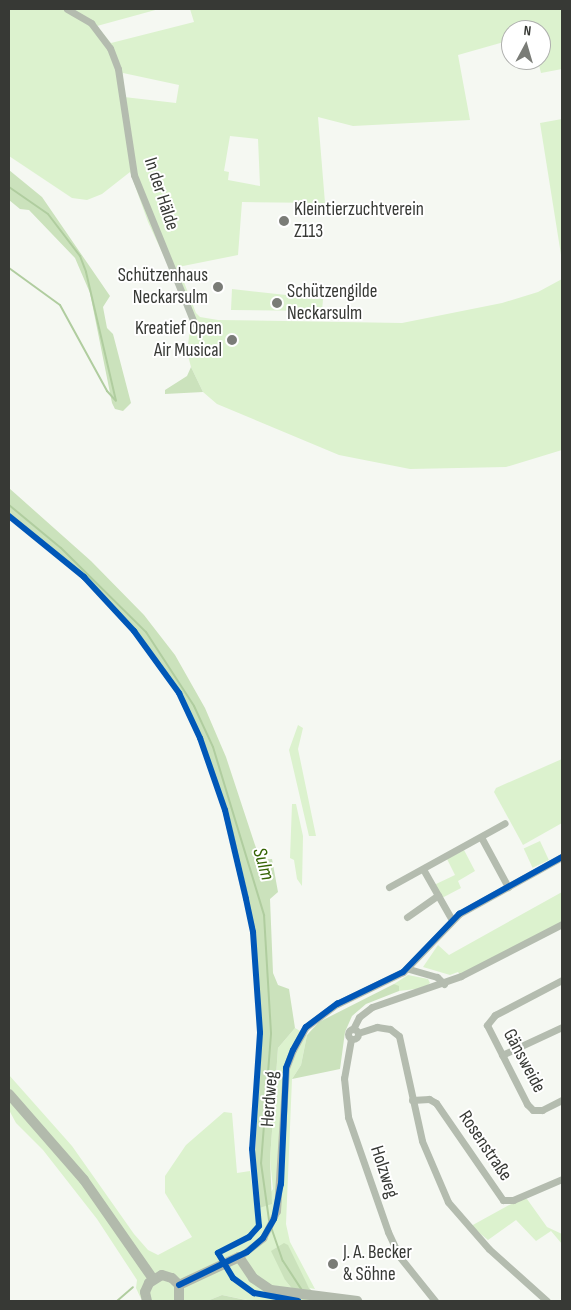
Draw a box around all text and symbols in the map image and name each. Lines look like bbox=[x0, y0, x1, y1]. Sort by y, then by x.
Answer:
north arrow bbox=[501, 20, 551, 70]
text: N bbox=[523, 22, 532, 39]
street label: In der Hälde bbox=[139, 155, 183, 233]
place label: Kleintierzuchtverein Z113 bbox=[294, 199, 424, 243]
marker: Kleintierzuchtverein Z113 bbox=[278, 215, 290, 227]
place label: Schützenhaus Neckarsulm bbox=[118, 265, 208, 309]
marker: Schützenhaus Neckarsulm bbox=[212, 281, 224, 293]
place label: Schützengilde Neckarsulm bbox=[287, 281, 377, 325]
marker: Schützengilde Neckarsulm bbox=[271, 297, 283, 309]
place label: Kreatief Open Air Musical bbox=[135, 318, 222, 362]
marker: Kreatief Open Air Musical bbox=[226, 334, 238, 346]
water label: Sulm bbox=[247, 845, 279, 883]
street label: Gänsweide bbox=[498, 1025, 550, 1097]
street label: Herdweg bbox=[257, 1070, 283, 1128]
street label: Rosenstraße bbox=[453, 1107, 517, 1185]
street label: Holzweg bbox=[365, 1143, 403, 1201]
place label: J. A. Becker & Söhne bbox=[343, 1242, 412, 1286]
marker: J. A. Becker & Söhne bbox=[327, 1258, 339, 1270]

